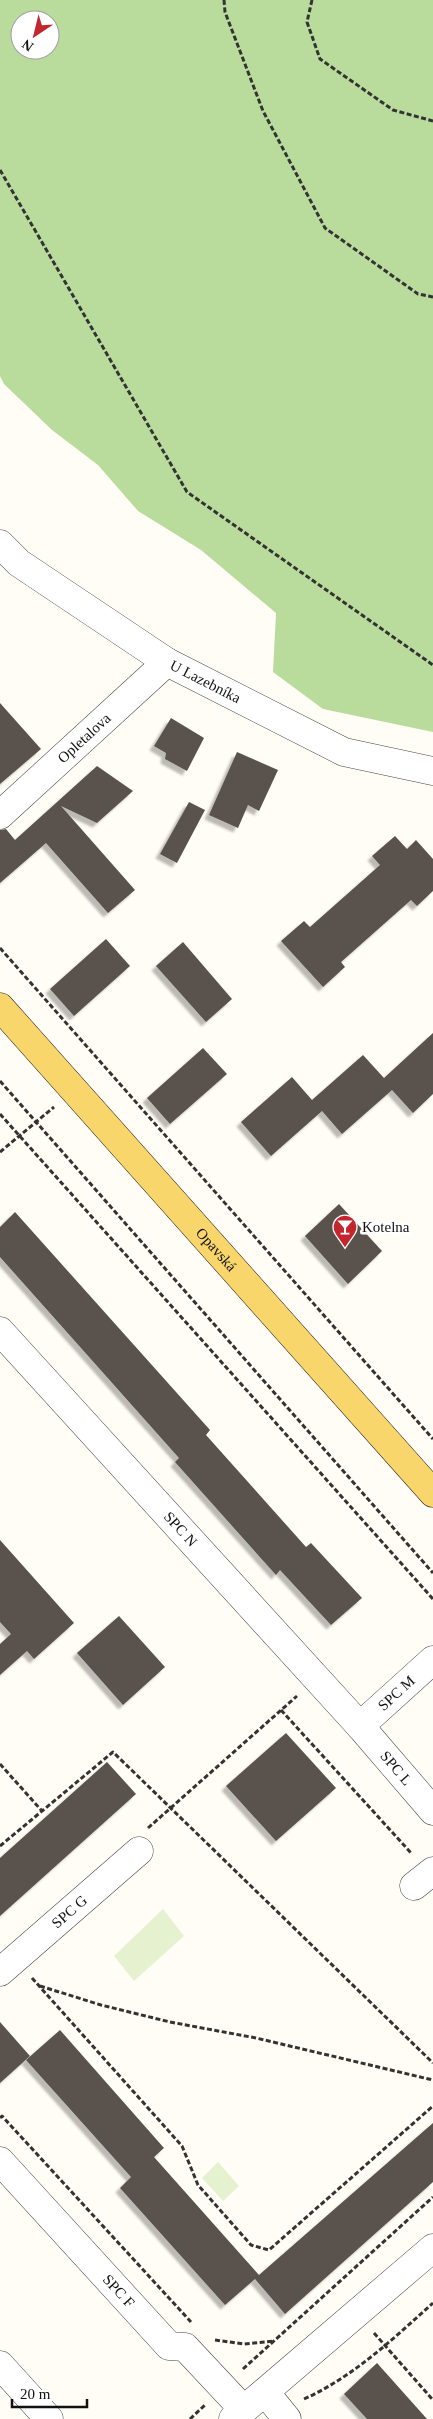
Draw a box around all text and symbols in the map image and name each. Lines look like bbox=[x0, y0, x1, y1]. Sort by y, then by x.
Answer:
north arrow bbox=[10, 10, 60, 60]
text: N bbox=[19, 36, 36, 54]
street label: U Lazebníka bbox=[167, 657, 244, 706]
street label: Opletalova bbox=[54, 710, 114, 766]
bar icon: Kotelna bbox=[332, 1214, 358, 1248]
place label: Kotelna bbox=[362, 1219, 410, 1235]
street label: Opavská bbox=[193, 1225, 240, 1275]
street label: SPC N bbox=[161, 1508, 200, 1550]
street label: SPC M bbox=[375, 1673, 418, 1714]
street label: SPC L bbox=[377, 1748, 415, 1788]
street label: SPC G bbox=[49, 1892, 90, 1931]
street label: SPC F bbox=[100, 2271, 138, 2311]
scale bar bbox=[12, 2376, 88, 2408]
text: 20 m bbox=[20, 2386, 51, 2402]

